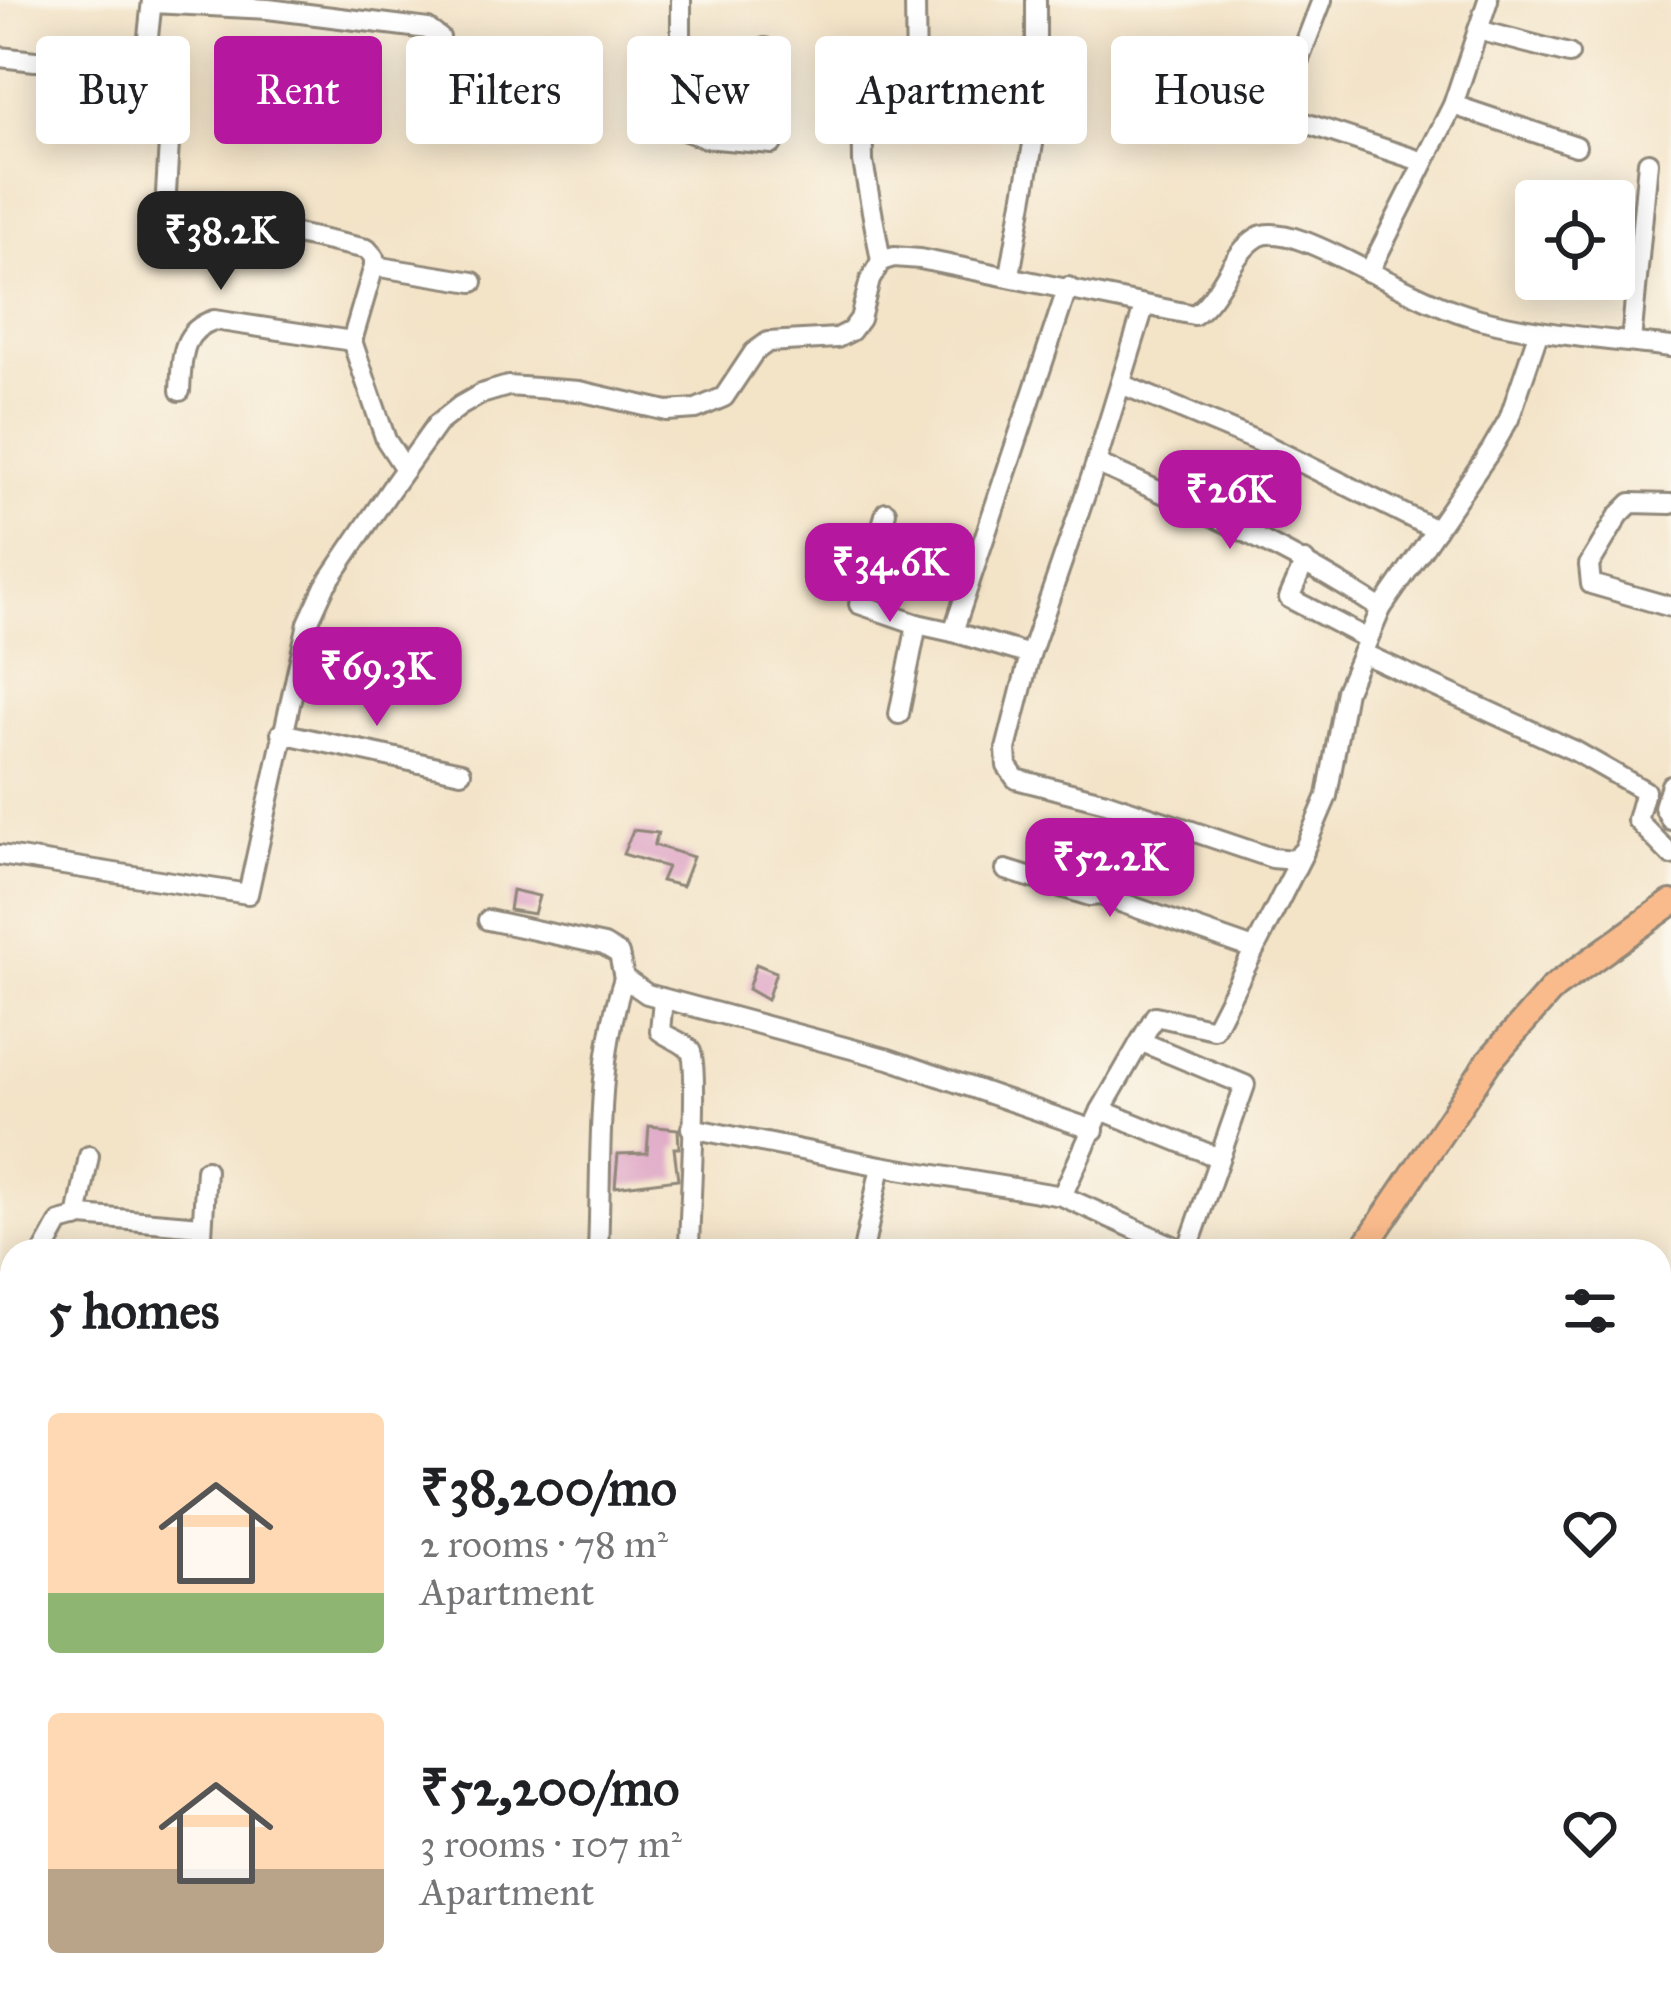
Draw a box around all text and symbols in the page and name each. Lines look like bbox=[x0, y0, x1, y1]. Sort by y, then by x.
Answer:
chip: Buy bbox=[36, 36, 190, 144]
chip: Rent bbox=[214, 36, 382, 144]
chip: Filters bbox=[406, 36, 603, 144]
chip: New bbox=[627, 36, 791, 144]
chip: Apartment bbox=[815, 36, 1087, 144]
chip: House bbox=[1111, 36, 1308, 144]
map controls bbox=[1515, 180, 1635, 300]
button: locate bbox=[1515, 180, 1635, 300]
pin: ₹38.2K bbox=[123, 191, 319, 293]
text: ₹38.2K bbox=[164, 206, 278, 254]
pin: ₹26K bbox=[1159, 450, 1301, 552]
text: ₹26K bbox=[1185, 465, 1275, 513]
pin: ₹34.6K bbox=[792, 523, 988, 625]
text: ₹34.6K bbox=[832, 538, 948, 586]
pin: ₹69.3K bbox=[279, 627, 475, 729]
text: ₹69.3K bbox=[320, 642, 434, 690]
pin: ₹52.2K bbox=[1012, 818, 1208, 920]
text: ₹52.2K bbox=[1052, 833, 1168, 881]
icon: filters bbox=[1557, 1278, 1623, 1344]
text: 5 homes bbox=[48, 1280, 219, 1342]
text: ₹38,200/mo bbox=[420, 1457, 677, 1519]
icon: home bbox=[144, 1461, 288, 1605]
icon: heart bbox=[1557, 1500, 1623, 1566]
text: 2 rooms · 78 m² bbox=[420, 1520, 668, 1568]
text: Apartment bbox=[420, 1568, 594, 1616]
text: ₹52,200/mo bbox=[420, 1757, 679, 1819]
icon: home bbox=[144, 1761, 288, 1905]
icon: heart bbox=[1557, 1800, 1623, 1866]
text: 3 rooms · 107 m² bbox=[420, 1820, 682, 1868]
text: Apartment bbox=[420, 1868, 594, 1916]

